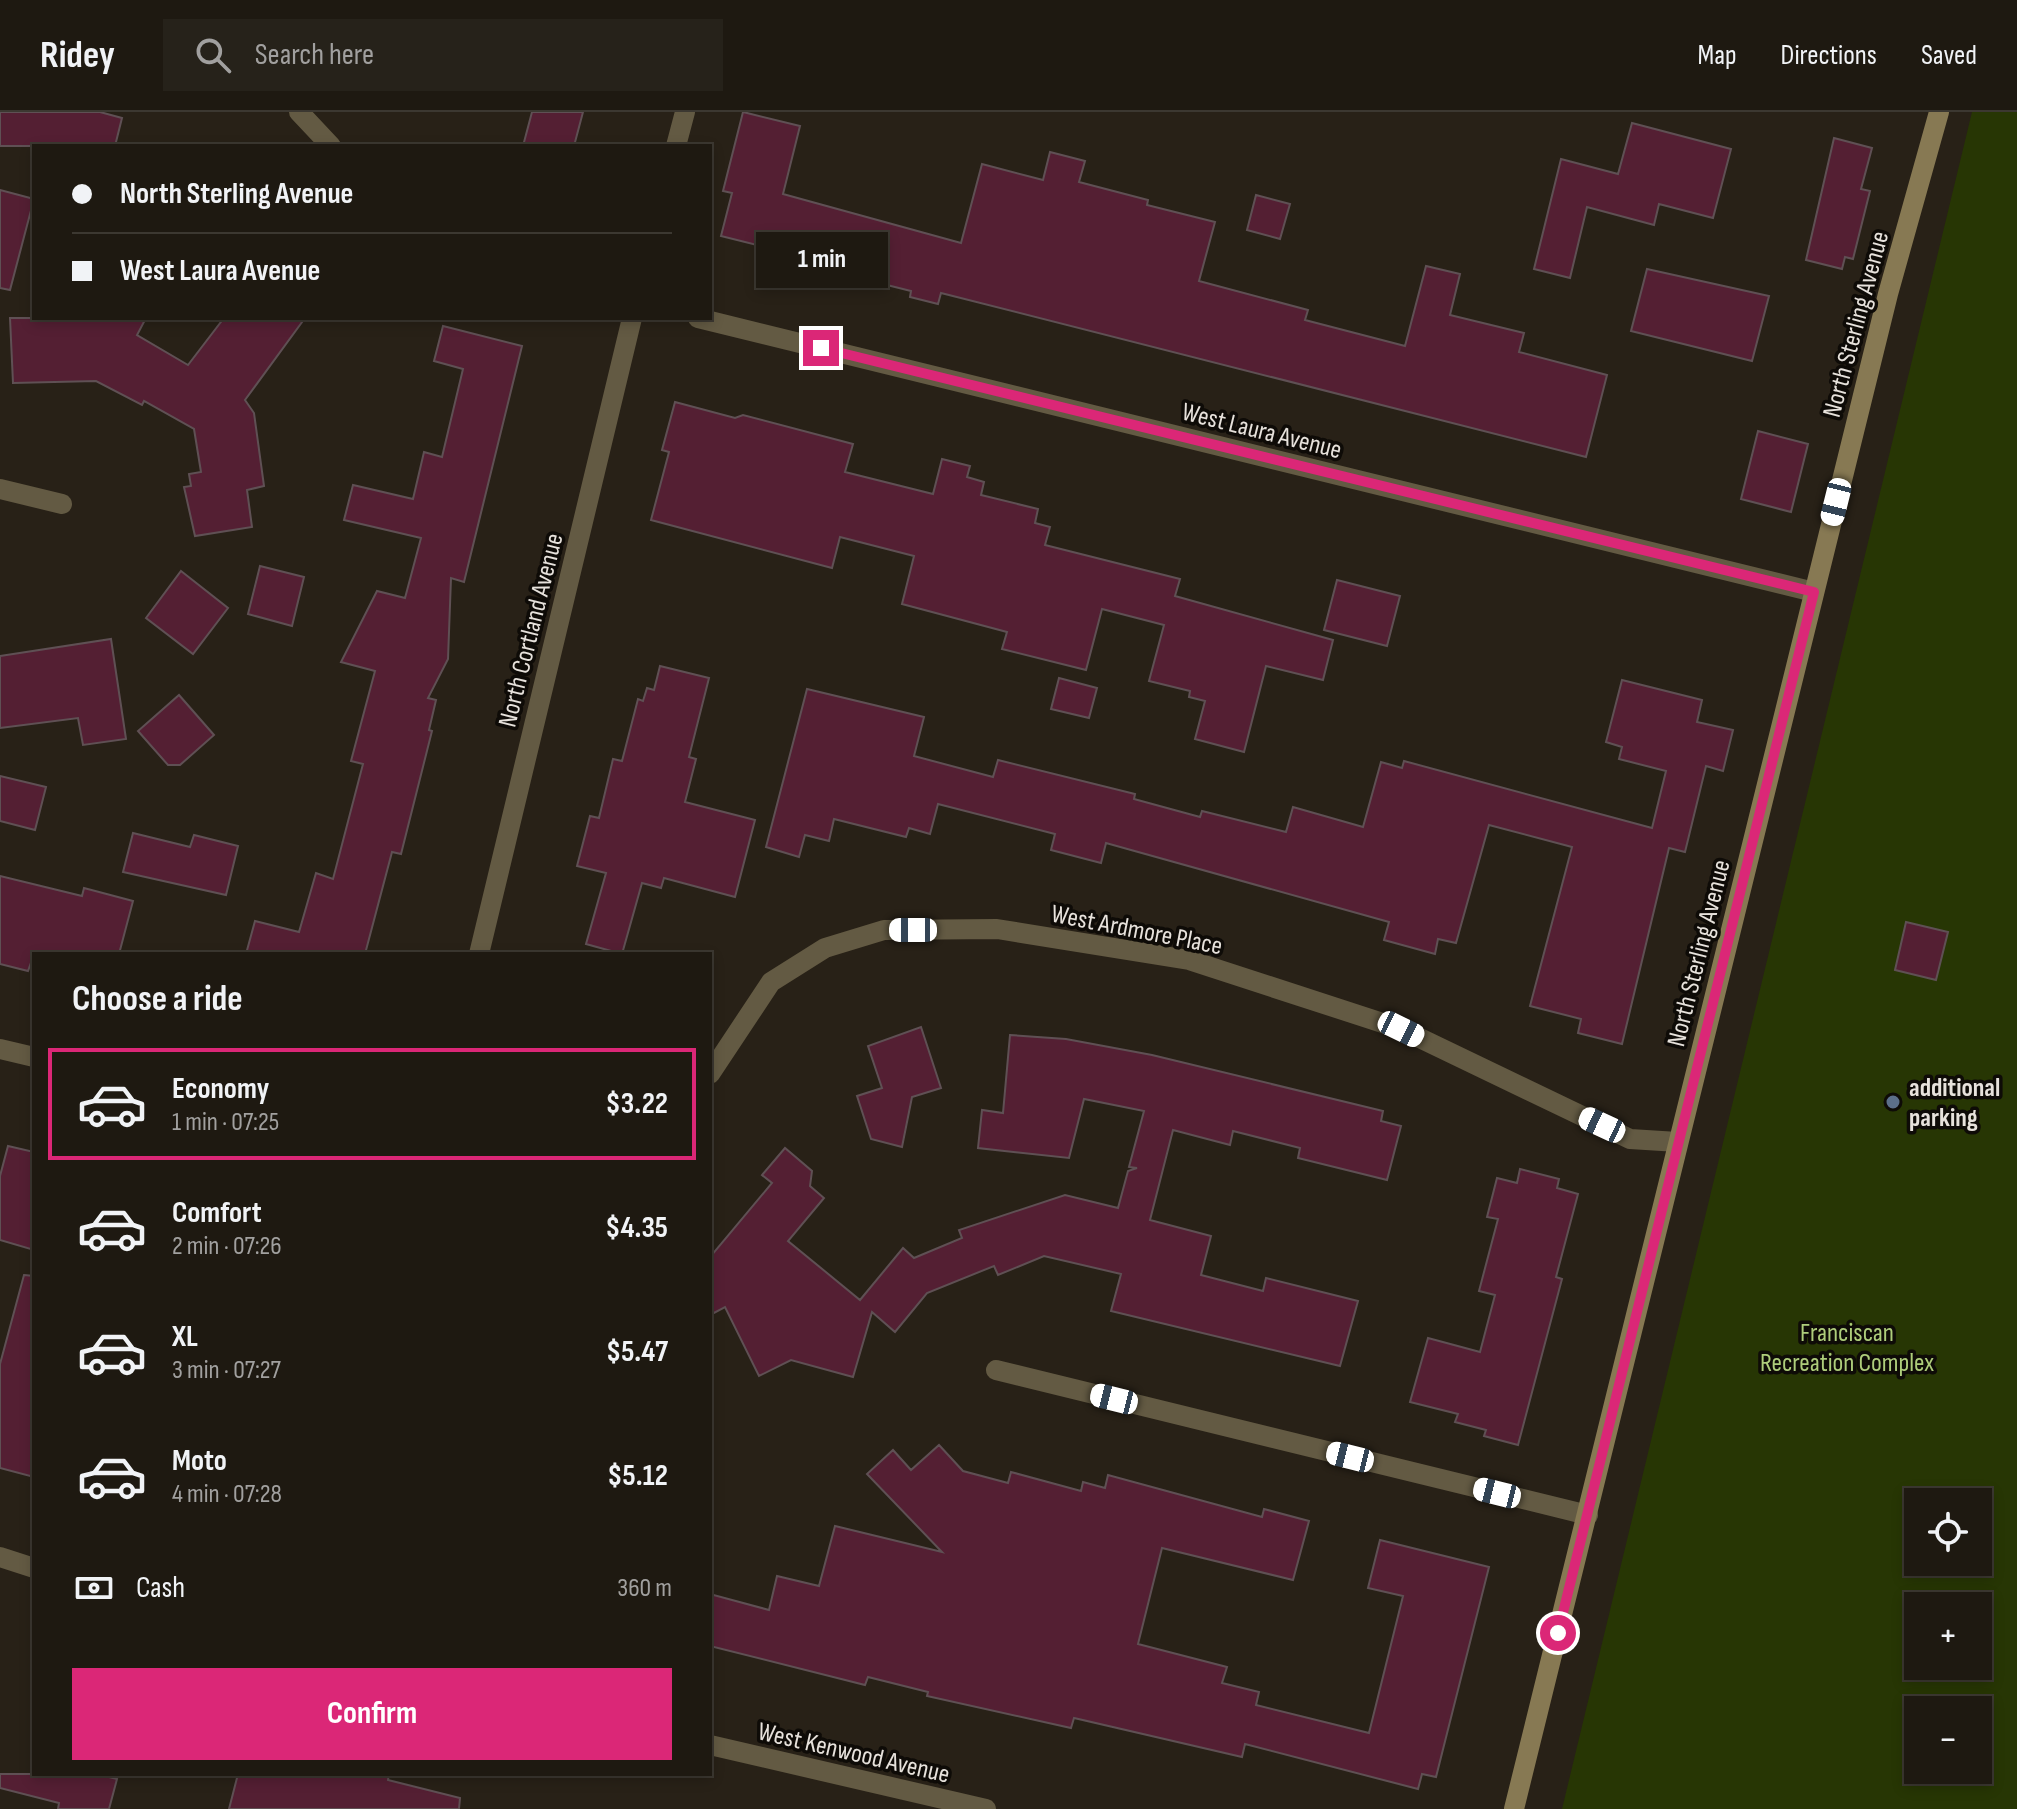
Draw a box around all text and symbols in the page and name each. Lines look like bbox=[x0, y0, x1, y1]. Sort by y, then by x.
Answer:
search box bbox=[163, 19, 723, 91]
text: Ridey bbox=[40, 33, 115, 78]
icon: search bbox=[191, 33, 235, 77]
text: Search here bbox=[255, 37, 374, 73]
text: Map bbox=[1698, 39, 1737, 72]
text: Directions bbox=[1781, 39, 1877, 72]
text: Saved bbox=[1921, 39, 1977, 72]
text: North Sterling Avenue bbox=[120, 176, 353, 212]
street label: North Sterling Avenue bbox=[1817, 228, 1896, 421]
callout: 1 min bbox=[755, 232, 887, 288]
text: 1 min bbox=[798, 244, 846, 275]
text: West Laura Avenue bbox=[120, 253, 320, 289]
route end bbox=[803, 330, 839, 366]
street label: West Laura Avenue bbox=[1179, 397, 1345, 466]
car bbox=[1819, 476, 1853, 528]
street label: North Cortland Avenue bbox=[492, 530, 570, 730]
street label: North Sterling Avenue bbox=[1661, 857, 1738, 1050]
street label: West Ardmore Place bbox=[1049, 899, 1225, 962]
car bbox=[889, 918, 937, 942]
text: Choose a ride bbox=[72, 978, 243, 1021]
car bbox=[1374, 1008, 1428, 1050]
icon: car bbox=[76, 1068, 148, 1140]
text: Economy bbox=[172, 1071, 269, 1107]
place label: additional parking bbox=[1909, 1073, 2000, 1134]
text: $3.22 bbox=[605, 1086, 668, 1122]
marker: additional parking bbox=[1884, 1093, 1902, 1111]
car bbox=[1575, 1104, 1629, 1146]
text: 1 min · 07:25 bbox=[172, 1107, 279, 1138]
icon: car bbox=[76, 1192, 148, 1264]
text: Comfort bbox=[172, 1195, 262, 1231]
text: $4.35 bbox=[605, 1210, 668, 1246]
text: 2 min · 07:26 bbox=[172, 1231, 282, 1262]
icon: car bbox=[76, 1316, 148, 1388]
park label: Franciscan Recreation Complex bbox=[1760, 1318, 1934, 1379]
text: XL bbox=[172, 1319, 198, 1355]
text: $5.47 bbox=[606, 1334, 668, 1370]
text: 3 min · 07:27 bbox=[172, 1355, 281, 1386]
car bbox=[1088, 1382, 1140, 1416]
icon: car bbox=[76, 1440, 148, 1512]
car bbox=[1324, 1440, 1376, 1474]
text: Moto bbox=[172, 1443, 227, 1479]
text: $5.12 bbox=[607, 1458, 668, 1494]
car bbox=[1471, 1476, 1523, 1510]
text: 4 min · 07:28 bbox=[172, 1479, 282, 1510]
map controls bbox=[1904, 1488, 1992, 1784]
button: locate bbox=[1904, 1488, 1992, 1576]
icon: cash bbox=[72, 1566, 116, 1610]
text: Cash bbox=[136, 1570, 185, 1606]
text: 360 m bbox=[617, 1573, 672, 1604]
button: + bbox=[1904, 1592, 1992, 1680]
route start bbox=[1540, 1615, 1576, 1651]
button: Confirm bbox=[72, 1668, 672, 1760]
button: − bbox=[1904, 1696, 1992, 1784]
street label: West Kenwood Avenue bbox=[755, 1716, 953, 1791]

